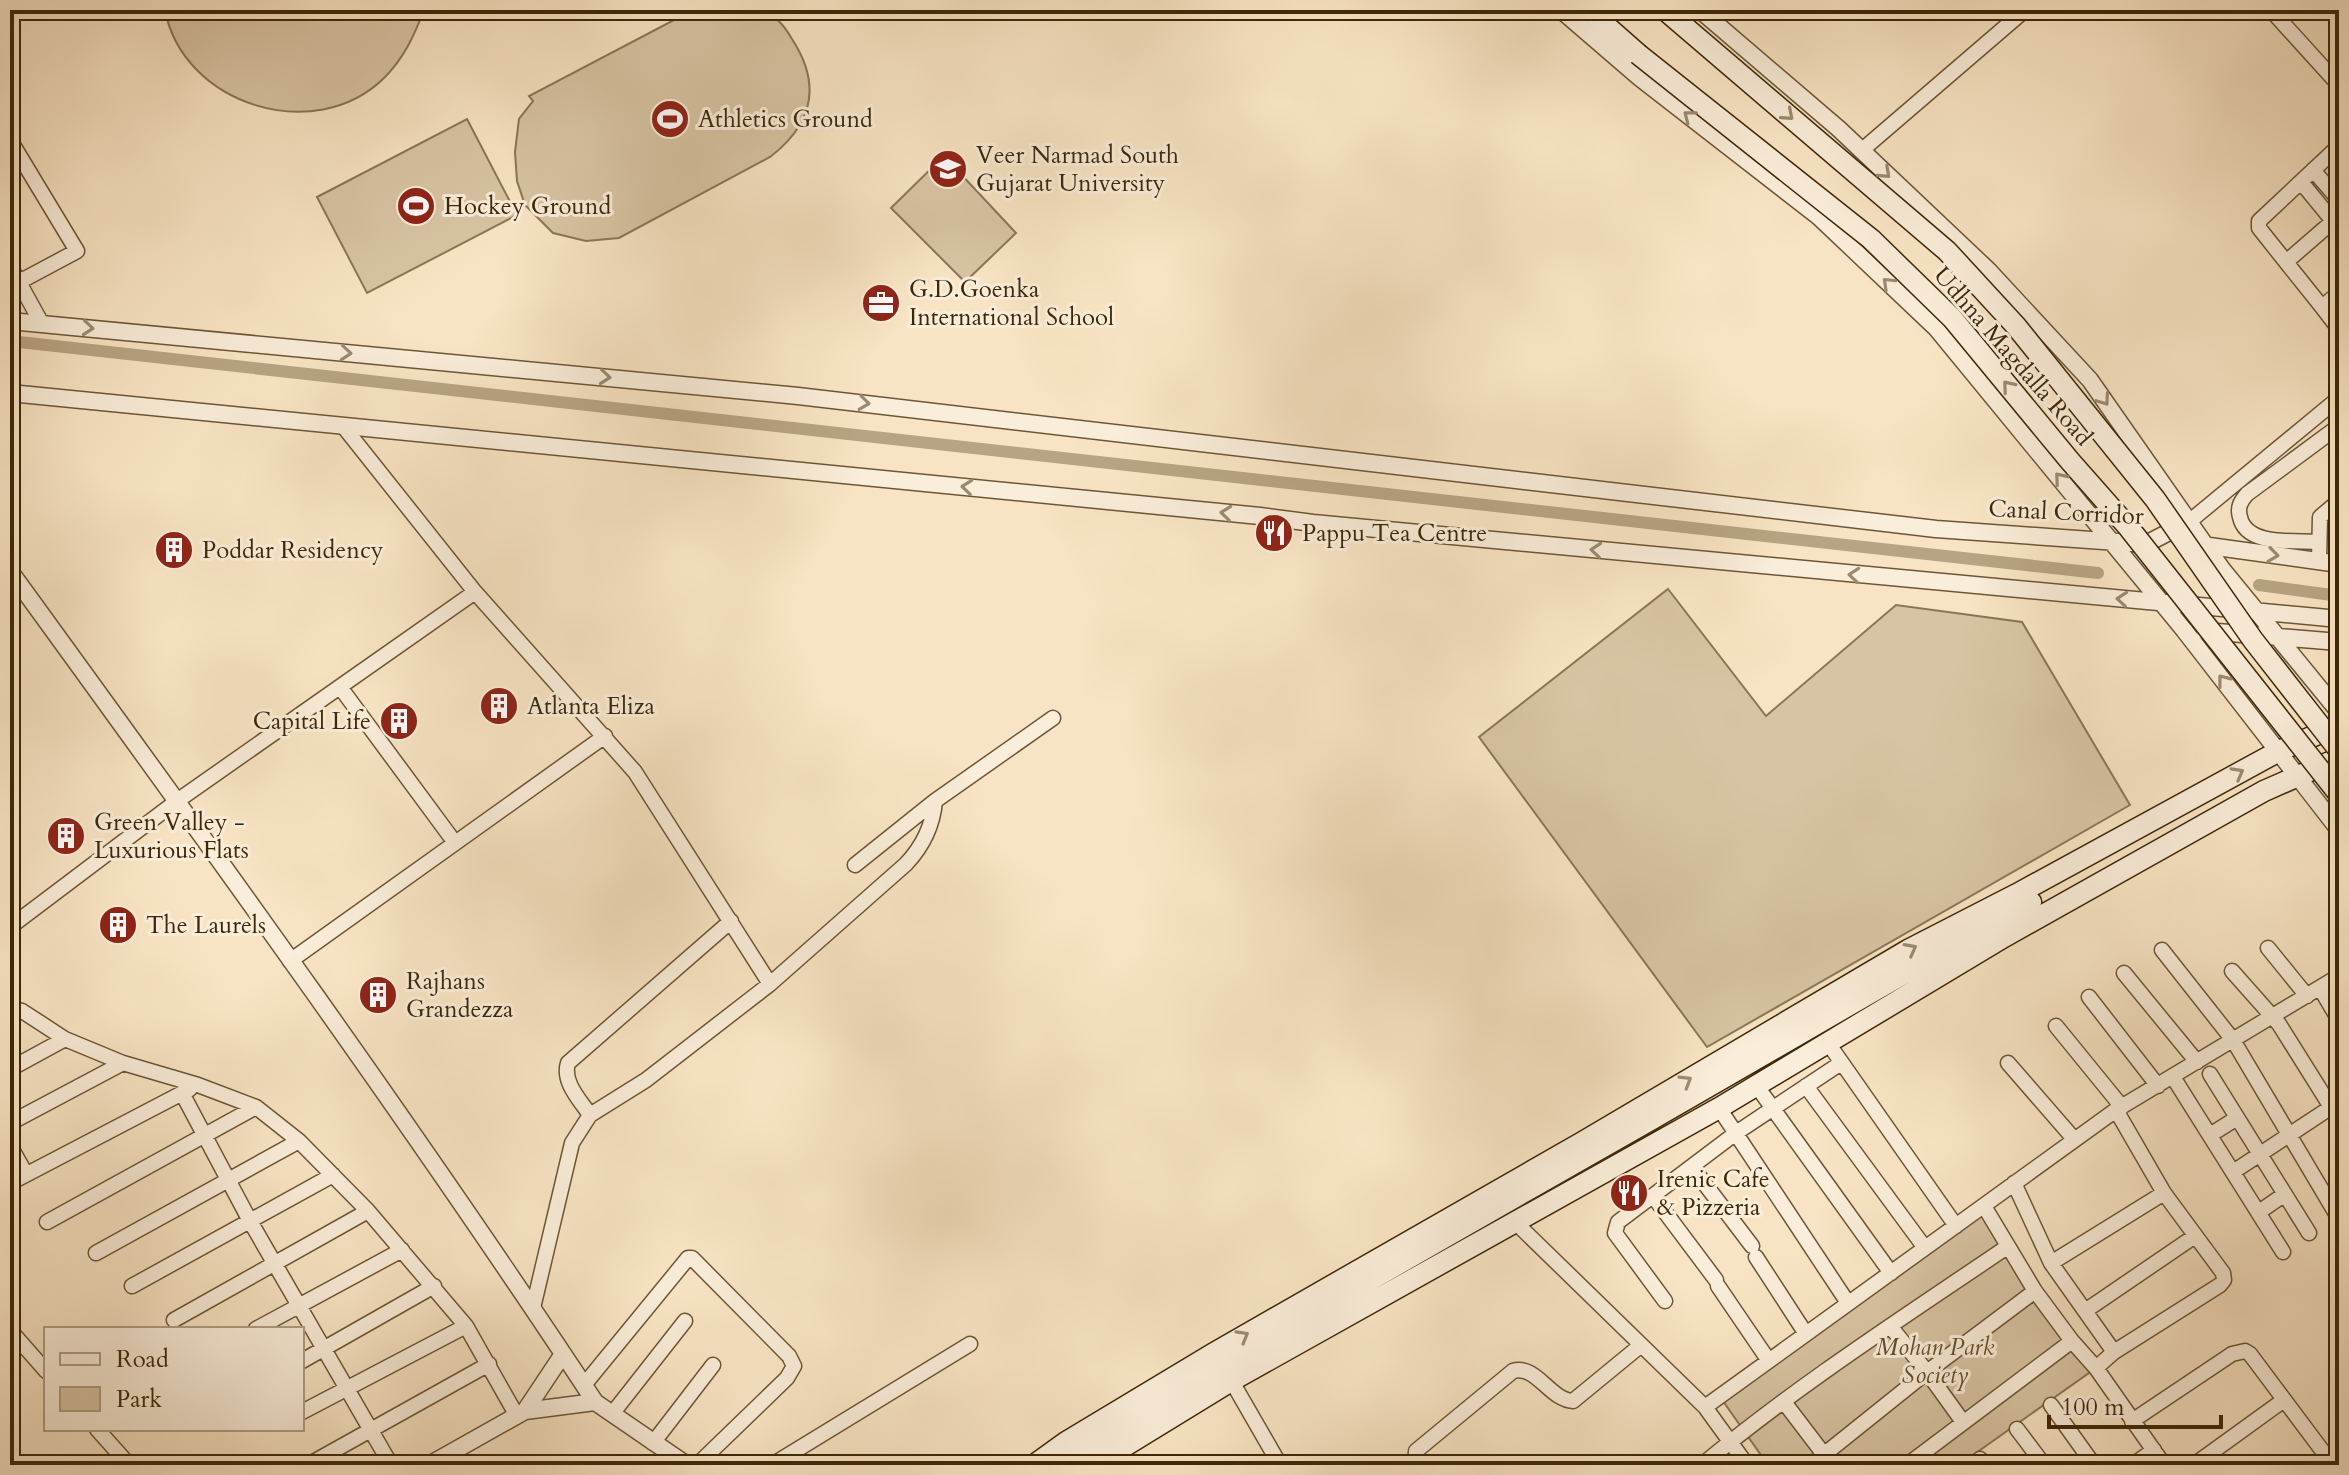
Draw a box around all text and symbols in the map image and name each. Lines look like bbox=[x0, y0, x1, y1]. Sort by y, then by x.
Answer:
sports icon: Athletics Ground bbox=[649, 98, 691, 140]
place label: Athletics Ground bbox=[698, 103, 873, 136]
one-way arrow bbox=[1779, 106, 1794, 120]
one-way arrow bbox=[1683, 112, 1698, 126]
place label: Veer Narmad South Gujarat University bbox=[976, 139, 1179, 200]
school or university icon: Veer Narmad South Gujarat University bbox=[927, 148, 969, 190]
one-way arrow bbox=[1876, 163, 1890, 178]
sports icon: Hockey Ground bbox=[395, 185, 437, 227]
place label: Hockey Ground bbox=[444, 190, 611, 223]
street label: Udhna Magdalla Road bbox=[1926, 260, 2100, 453]
place label: G.D.Goenka International School bbox=[909, 273, 1114, 334]
one-way arrow bbox=[1883, 277, 1897, 292]
office icon: G.D.Goenka International School bbox=[860, 282, 902, 324]
one-way arrow bbox=[82, 320, 95, 337]
one-way arrow bbox=[340, 344, 353, 361]
one-way arrow bbox=[599, 369, 612, 386]
one-way arrow bbox=[2003, 380, 2018, 395]
one-way arrow bbox=[2094, 391, 2109, 405]
one-way arrow bbox=[858, 395, 871, 412]
one-way arrow bbox=[2055, 472, 2069, 487]
one-way arrow bbox=[960, 479, 973, 496]
street label: Canal Corridor bbox=[1988, 492, 2145, 533]
one-way arrow bbox=[1219, 504, 1232, 521]
restaurant icon: Pappu Tea Centre bbox=[1253, 512, 1295, 554]
place label: Pappu Tea Centre bbox=[1302, 517, 1487, 550]
building icon: Poddar Residency bbox=[153, 529, 195, 571]
place label: Poddar Residency bbox=[202, 534, 384, 567]
one-way arrow bbox=[1589, 542, 1602, 559]
one-way arrow bbox=[2267, 546, 2280, 563]
one-way arrow bbox=[1847, 567, 1860, 584]
one-way arrow bbox=[2115, 590, 2128, 607]
one-way arrow bbox=[2219, 674, 2233, 689]
building icon: Atlanta Eliza bbox=[478, 685, 520, 727]
place label: Atlanta Eliza bbox=[527, 690, 656, 723]
building icon: Capital Life bbox=[378, 700, 420, 742]
place label: Capital Life bbox=[253, 705, 371, 738]
one-way arrow bbox=[2230, 767, 2244, 783]
place label: Green Valley - Luxurious Flats bbox=[94, 806, 249, 867]
building icon: Green Valley - Luxurious Flats bbox=[45, 815, 87, 857]
building icon: The Laurels bbox=[97, 904, 139, 946]
place label: The Laurels bbox=[146, 909, 266, 942]
one-way arrow bbox=[1902, 943, 1916, 959]
place label: Rajhans Grandezza bbox=[406, 965, 514, 1026]
building icon: Rajhans Grandezza bbox=[357, 974, 399, 1016]
one-way arrow bbox=[1677, 1075, 1692, 1090]
place label: Irenic Cafe & Pizzeria bbox=[1657, 1163, 1770, 1224]
restaurant icon: Irenic Cafe & Pizzeria bbox=[1608, 1172, 1650, 1214]
legend bbox=[44, 1327, 304, 1431]
one-way arrow bbox=[1234, 1330, 1249, 1346]
park label: Mohan Park Society bbox=[1876, 1331, 1994, 1392]
text: Road bbox=[116, 1343, 169, 1376]
scale bar bbox=[2049, 1379, 2221, 1429]
text: Park bbox=[116, 1383, 162, 1416]
text: 100 m bbox=[2061, 1391, 2125, 1424]

